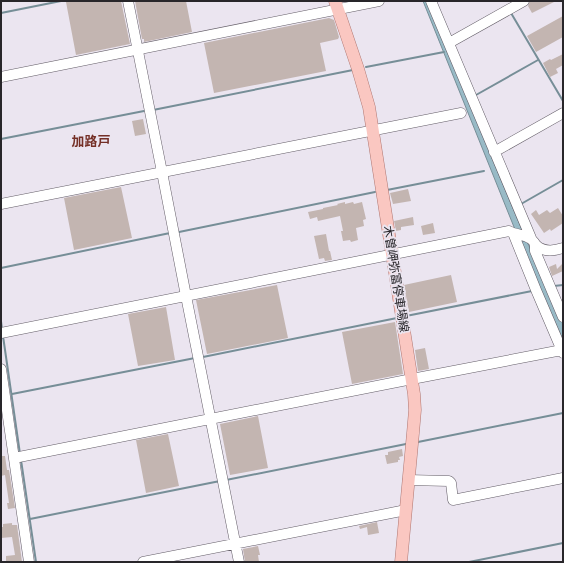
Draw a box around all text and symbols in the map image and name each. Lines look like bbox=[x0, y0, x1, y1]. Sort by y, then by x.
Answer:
district label: 加路戸 bbox=[71, 133, 111, 150]
street label: 木曽岬弥富停車場線 bbox=[380, 224, 412, 334]

